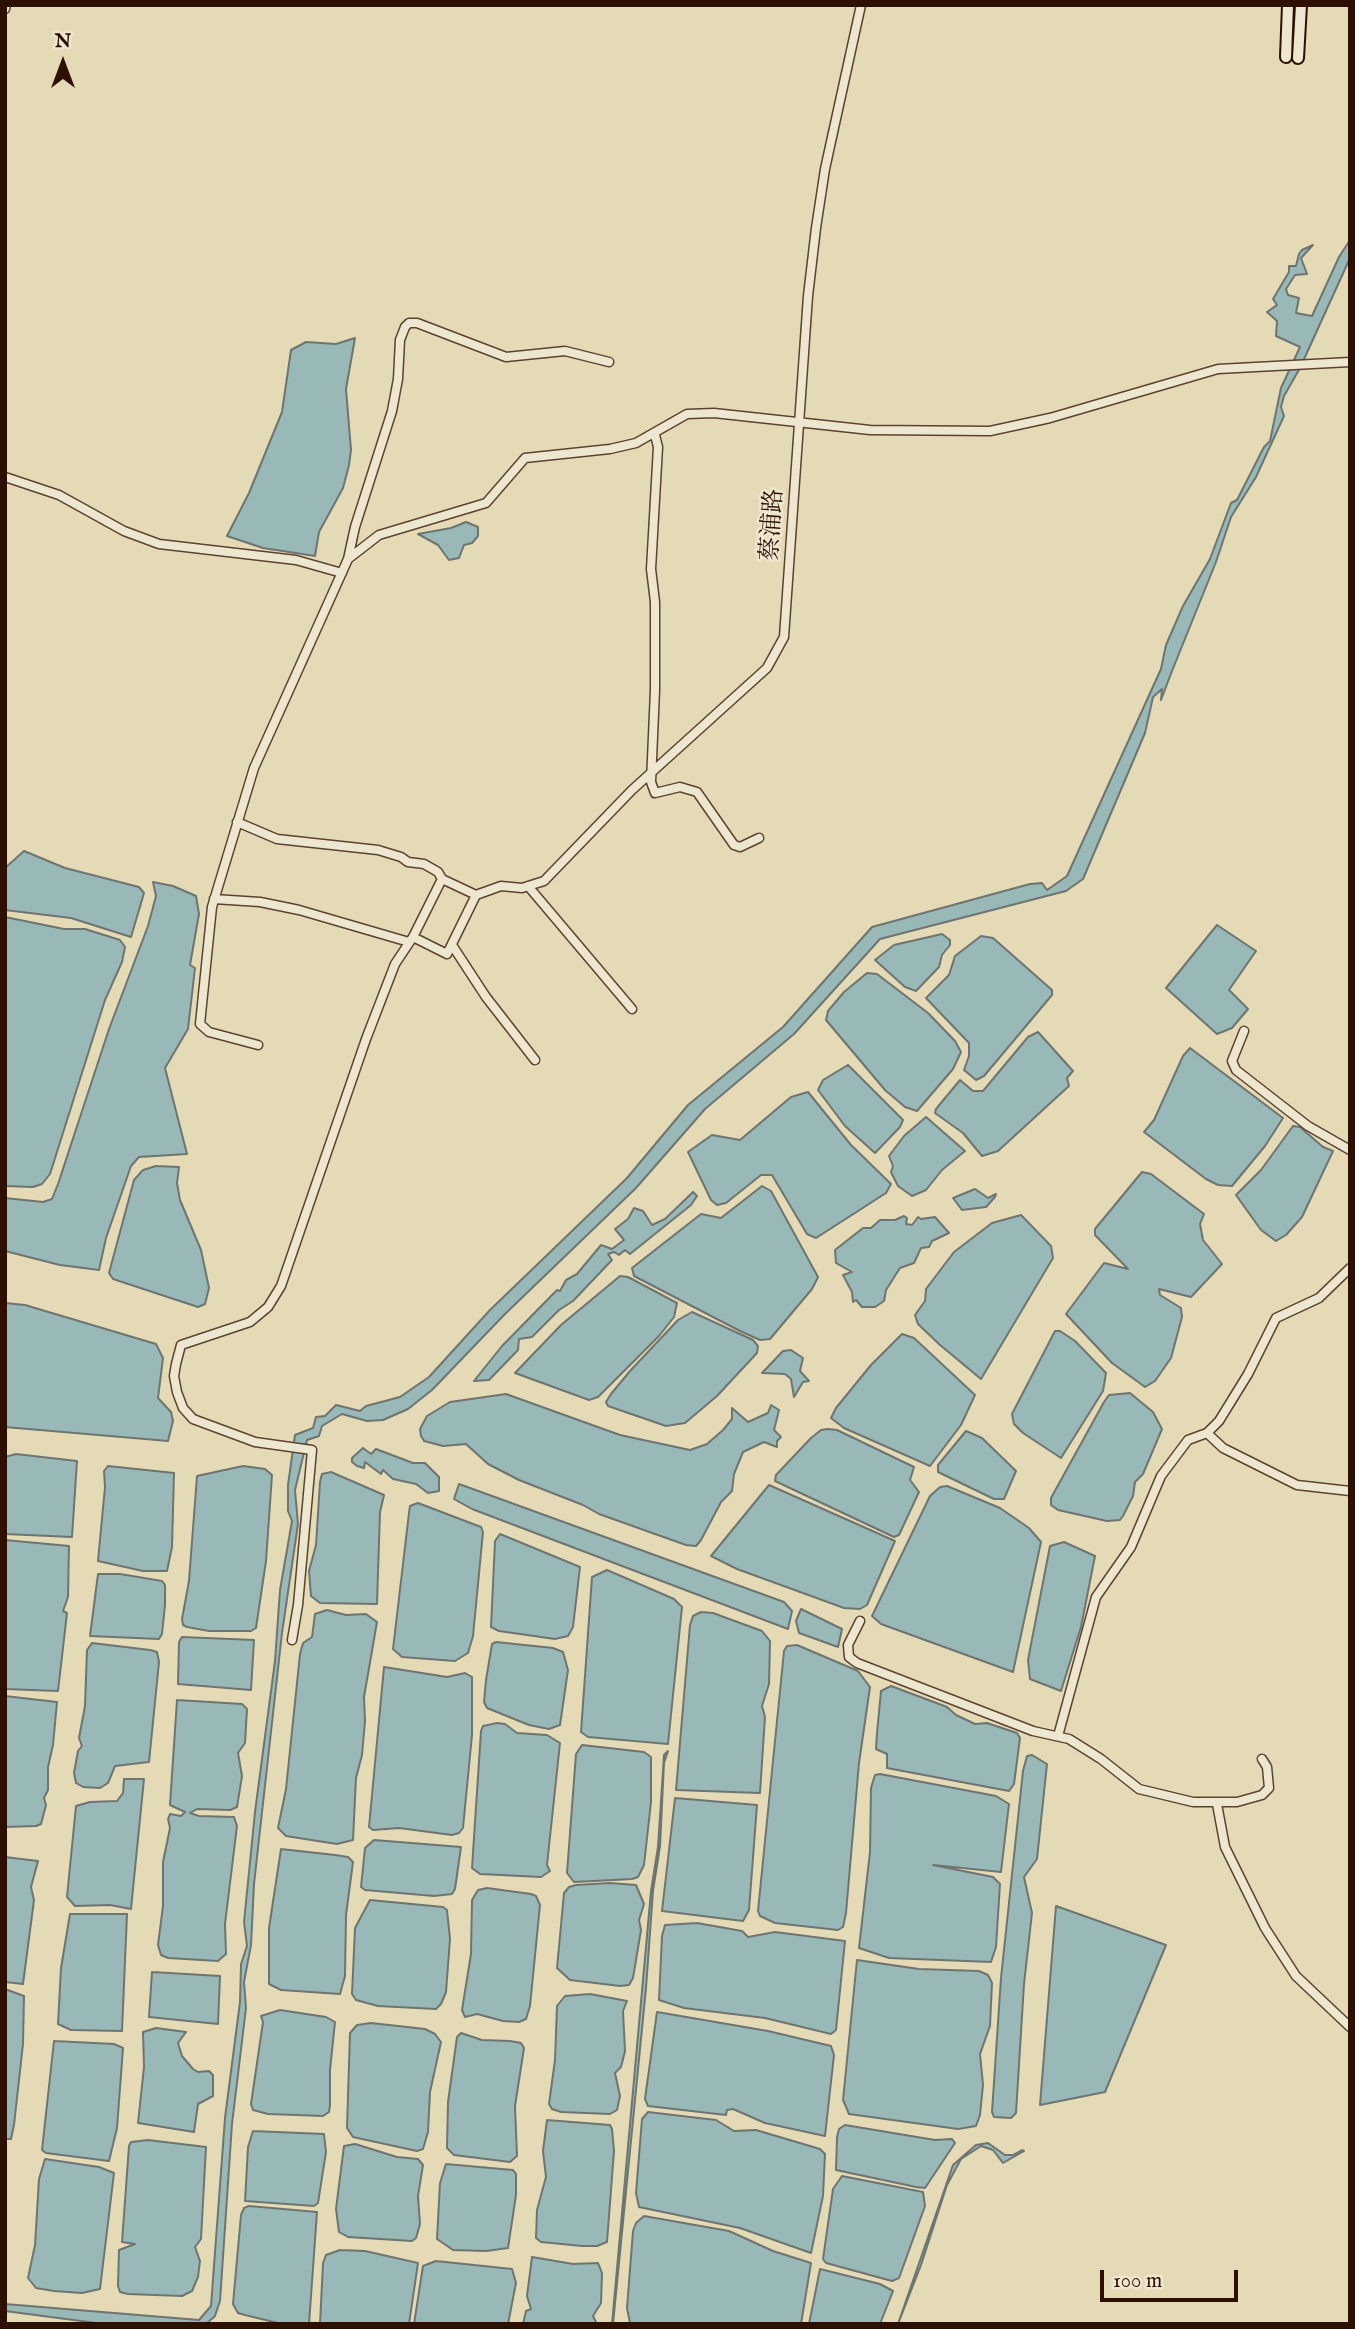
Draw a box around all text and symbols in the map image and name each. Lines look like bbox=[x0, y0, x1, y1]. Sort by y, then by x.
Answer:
north arrow bbox=[28, 28, 98, 98]
text: N bbox=[55, 30, 71, 54]
street label: 蔡浦路 bbox=[757, 488, 791, 562]
scale bar bbox=[1103, 2256, 1241, 2300]
text: 100 m bbox=[1113, 2268, 1162, 2295]

